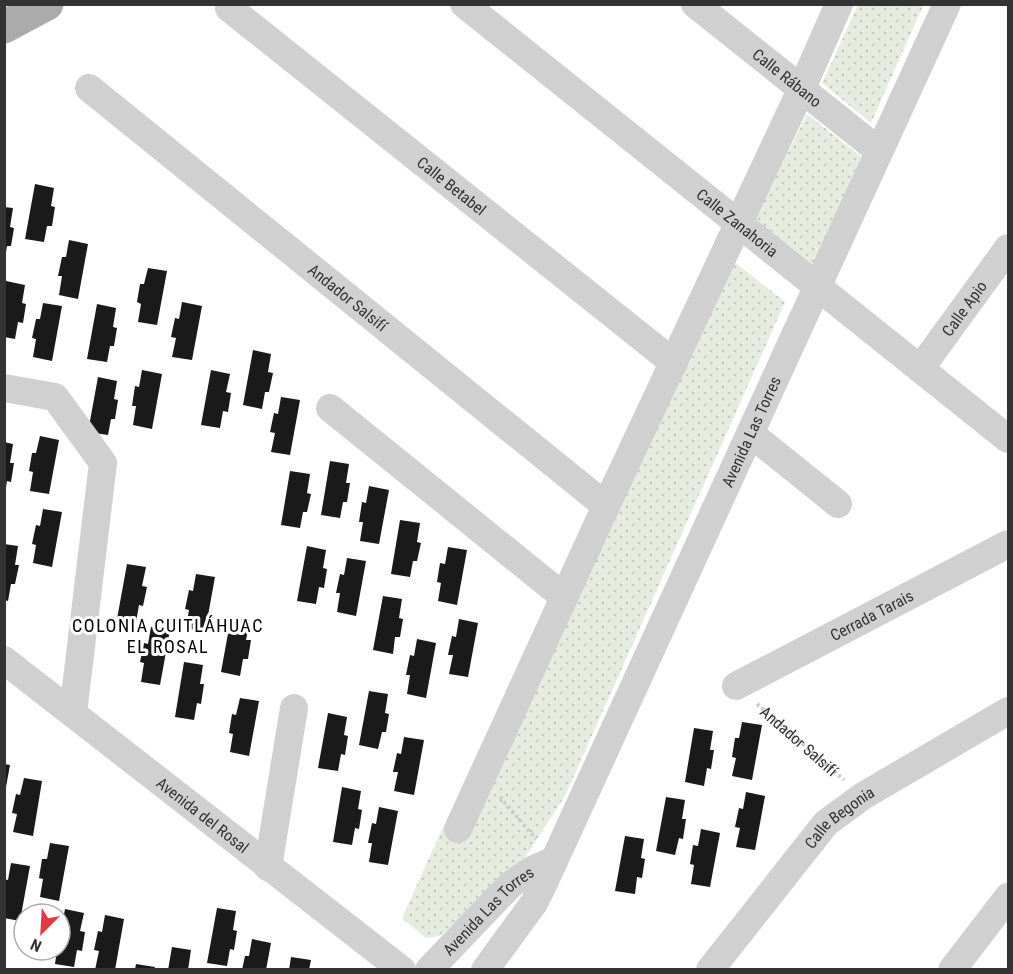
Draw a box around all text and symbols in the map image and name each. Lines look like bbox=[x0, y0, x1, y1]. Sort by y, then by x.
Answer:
street label: Calle Rábano bbox=[749, 45, 825, 111]
street label: Calle Betabel bbox=[413, 153, 490, 219]
street label: Calle Zanahoria bbox=[693, 185, 782, 261]
street label: Andador Salsifí bbox=[304, 260, 392, 336]
street label: Calle Apio bbox=[938, 277, 991, 340]
street label: Avenida Las Torres bbox=[718, 373, 785, 490]
street label: Cerrada Tarais bbox=[827, 586, 917, 645]
district label: COLONIA CUITLÁHUAC EL ROSAL bbox=[72, 615, 264, 657]
street label: Andador Salsifí bbox=[756, 702, 842, 781]
street label: Avenida del Rosal bbox=[153, 773, 252, 857]
street label: Calle Begonia bbox=[801, 783, 878, 852]
street label: Avenida Las Torres bbox=[439, 863, 537, 959]
north arrow bbox=[12, 902, 72, 962]
text: N bbox=[28, 935, 44, 956]

